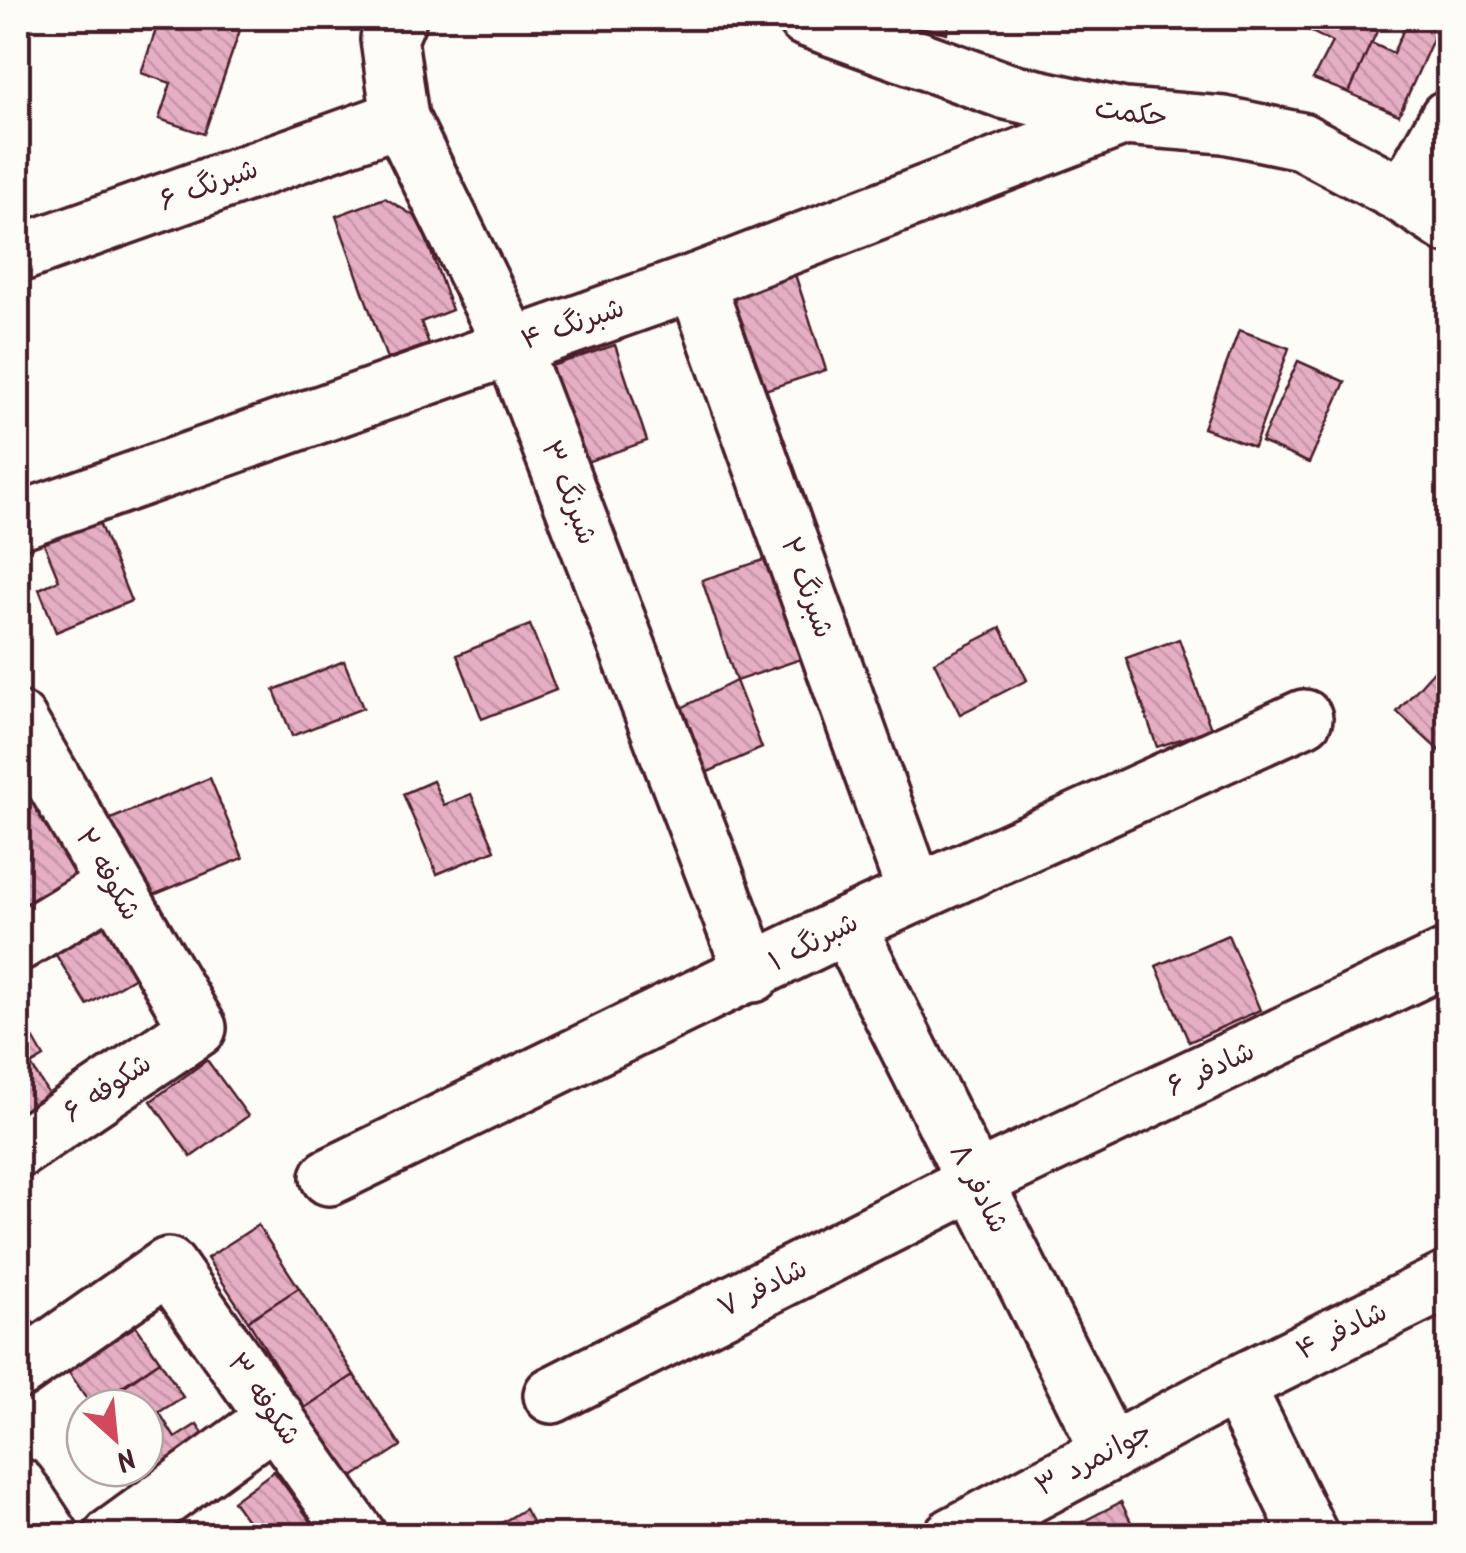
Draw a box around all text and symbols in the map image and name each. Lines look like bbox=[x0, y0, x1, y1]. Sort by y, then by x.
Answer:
street label: حکمت bbox=[1092, 87, 1170, 141]
street label: شبرنگ ۶ bbox=[153, 147, 265, 225]
street label: شبرنگ ۴ bbox=[515, 286, 631, 364]
street label: شبرنگ ۳ bbox=[528, 434, 608, 552]
street label: شبرنگ ۲ bbox=[767, 531, 845, 645]
street label: شکوفه ۲ bbox=[62, 820, 152, 930]
street label: شبرنگ ۱ bbox=[761, 901, 867, 985]
street label: شادفر ۶ bbox=[1159, 1030, 1263, 1110]
street label: شکوفه ۶ bbox=[54, 1043, 162, 1135]
street label: شادفر ۸ bbox=[936, 1136, 1020, 1242]
street label: شادفر ۷ bbox=[710, 1247, 816, 1331]
street label: شادفر ۴ bbox=[1289, 1291, 1395, 1373]
street label: شکوفه ۳ bbox=[214, 1344, 312, 1456]
north arrow bbox=[65, 1388, 165, 1488]
street label: جوانمرد ۳ bbox=[1027, 1410, 1161, 1510]
text: N bbox=[107, 1434, 143, 1482]

